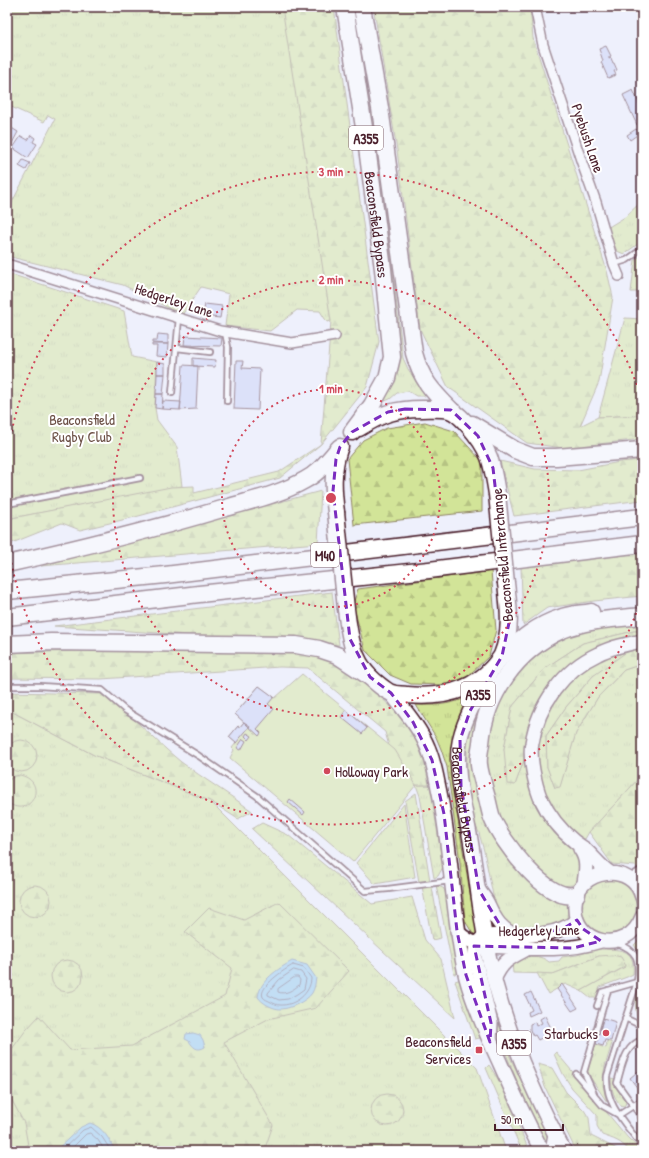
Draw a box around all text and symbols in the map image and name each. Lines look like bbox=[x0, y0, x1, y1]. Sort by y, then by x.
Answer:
street label: Pyebush Lane bbox=[566, 101, 610, 175]
road number: A355 bbox=[349, 126, 383, 150]
text: 3 min bbox=[319, 163, 344, 180]
street label: Beaconsfield Bypass bbox=[360, 170, 394, 279]
text: 2 min bbox=[319, 271, 344, 288]
street label: Hedgerley Lane bbox=[132, 277, 216, 323]
text: 1 min bbox=[319, 380, 343, 397]
park label: Beaconsfield Rugby Club bbox=[49, 409, 115, 447]
street label: Beaconsfield Interchange bbox=[486, 487, 518, 623]
centre of rings bbox=[324, 491, 338, 505]
road number: M40 bbox=[311, 543, 339, 567]
road number: A355 bbox=[461, 682, 495, 706]
street label: Beaconsfield Bypass bbox=[447, 746, 483, 855]
place label: Holloway Park bbox=[335, 761, 408, 782]
marker: Holloway Park bbox=[322, 766, 332, 776]
street label: Hedgerley Lane bbox=[498, 919, 580, 941]
place label: Starbucks bbox=[544, 1023, 598, 1044]
marker: Starbucks bbox=[601, 1028, 611, 1038]
place label: Beaconsfield Services bbox=[405, 1031, 471, 1069]
road number: A355 bbox=[497, 1031, 531, 1055]
marker: Beaconsfield Services bbox=[474, 1045, 484, 1055]
scale bar bbox=[495, 1106, 563, 1132]
text: 50 m bbox=[501, 1111, 522, 1128]

